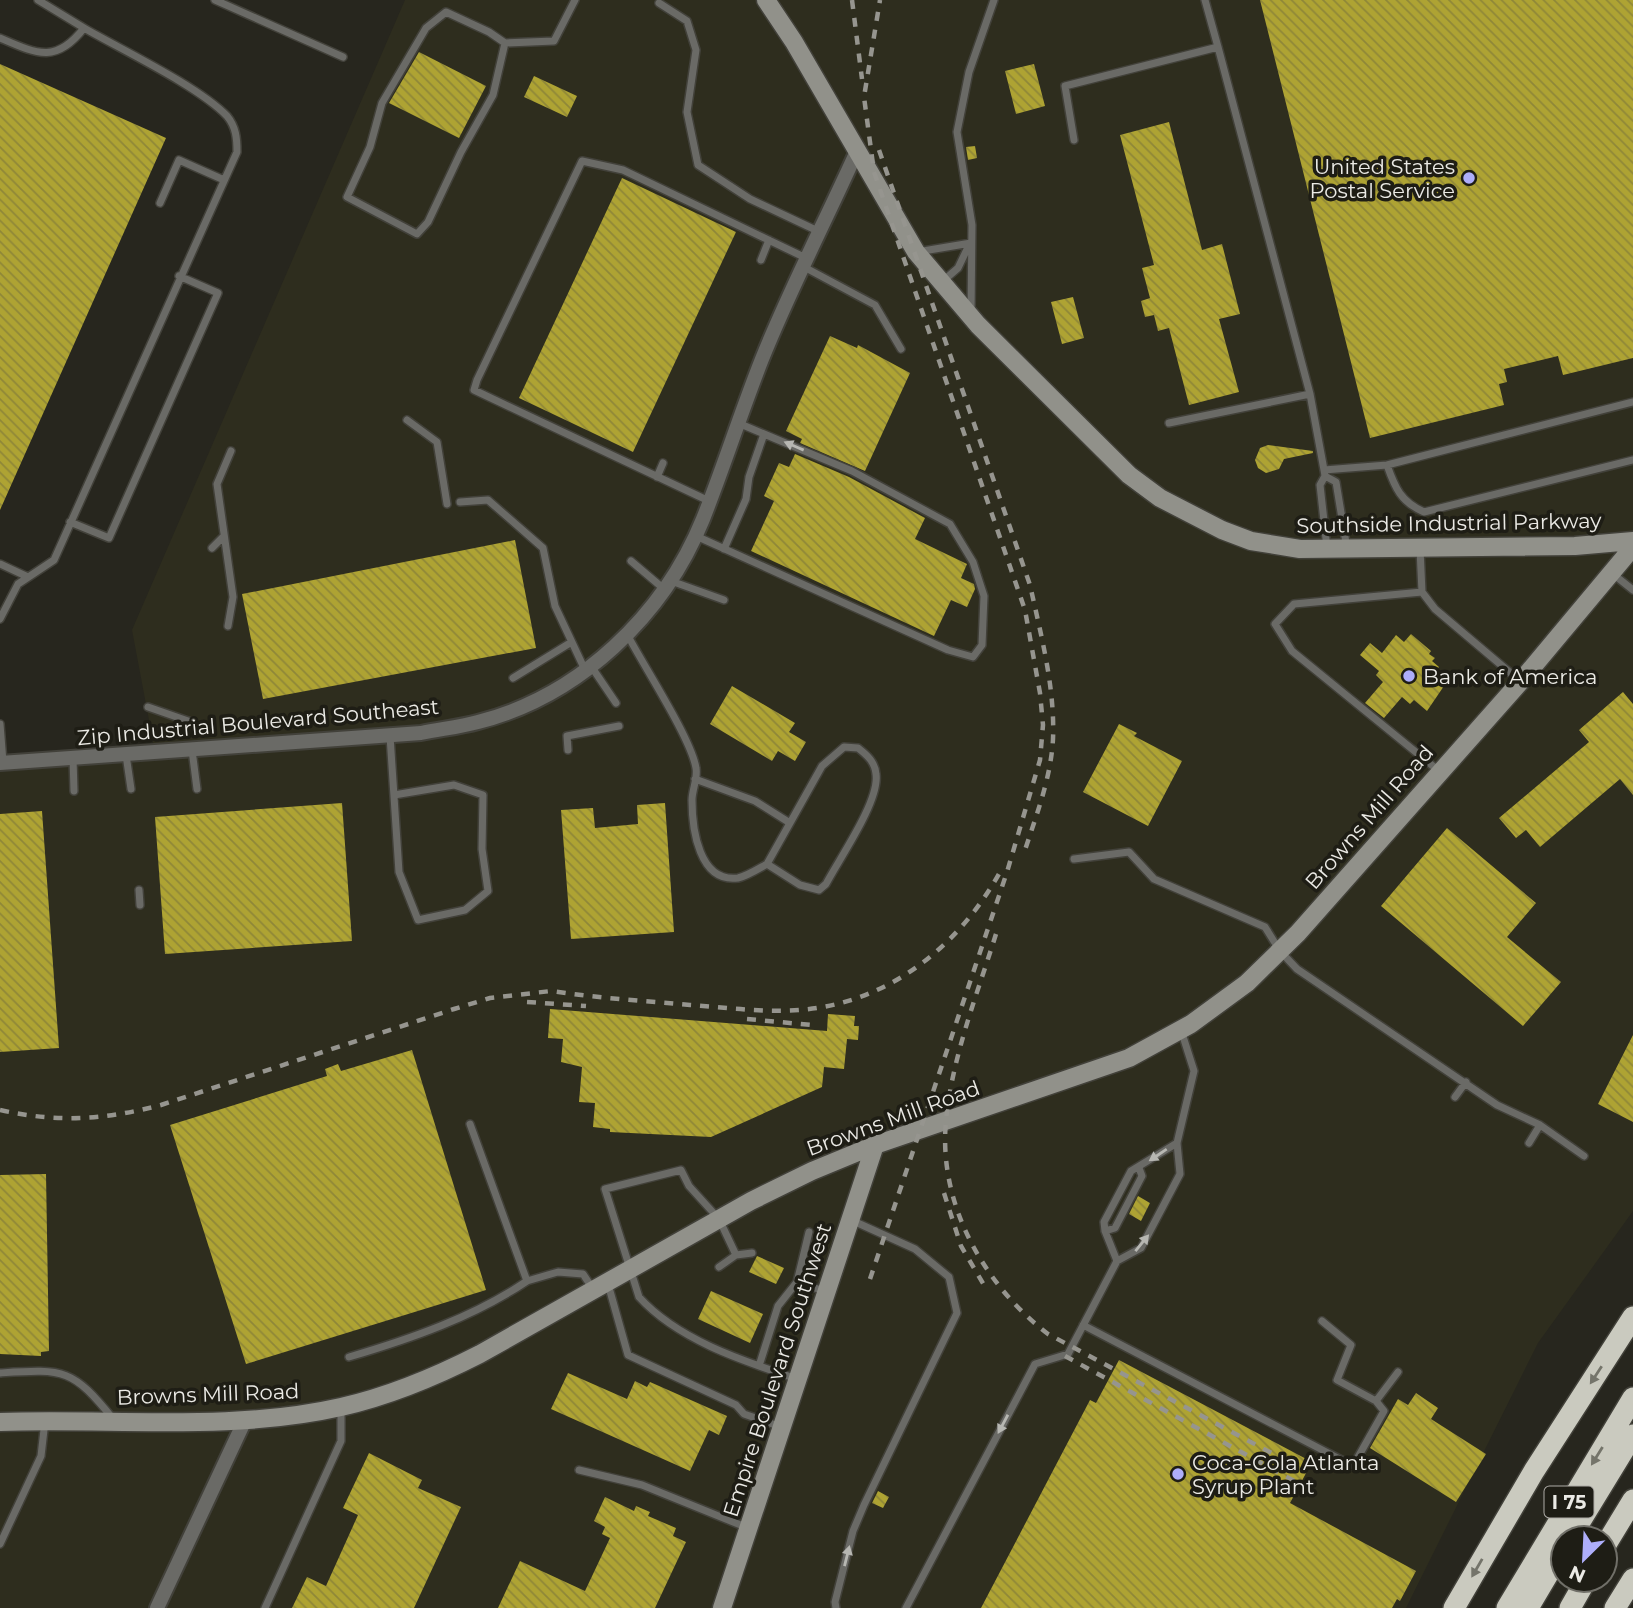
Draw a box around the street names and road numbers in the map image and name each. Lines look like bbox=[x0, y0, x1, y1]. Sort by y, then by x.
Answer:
street label: Southside Industrial Parkway bbox=[1296, 508, 1602, 538]
street label: Zip Industrial Boulevard Southeast bbox=[76, 694, 440, 750]
street label: Browns Mill Road bbox=[1300, 740, 1438, 894]
street label: Browns Mill Road bbox=[803, 1075, 983, 1161]
street label: Empire Boulevard Southwest bbox=[718, 1220, 836, 1520]
street label: Browns Mill Road bbox=[116, 1378, 300, 1410]
road number: I 75 bbox=[1544, 1486, 1594, 1518]

